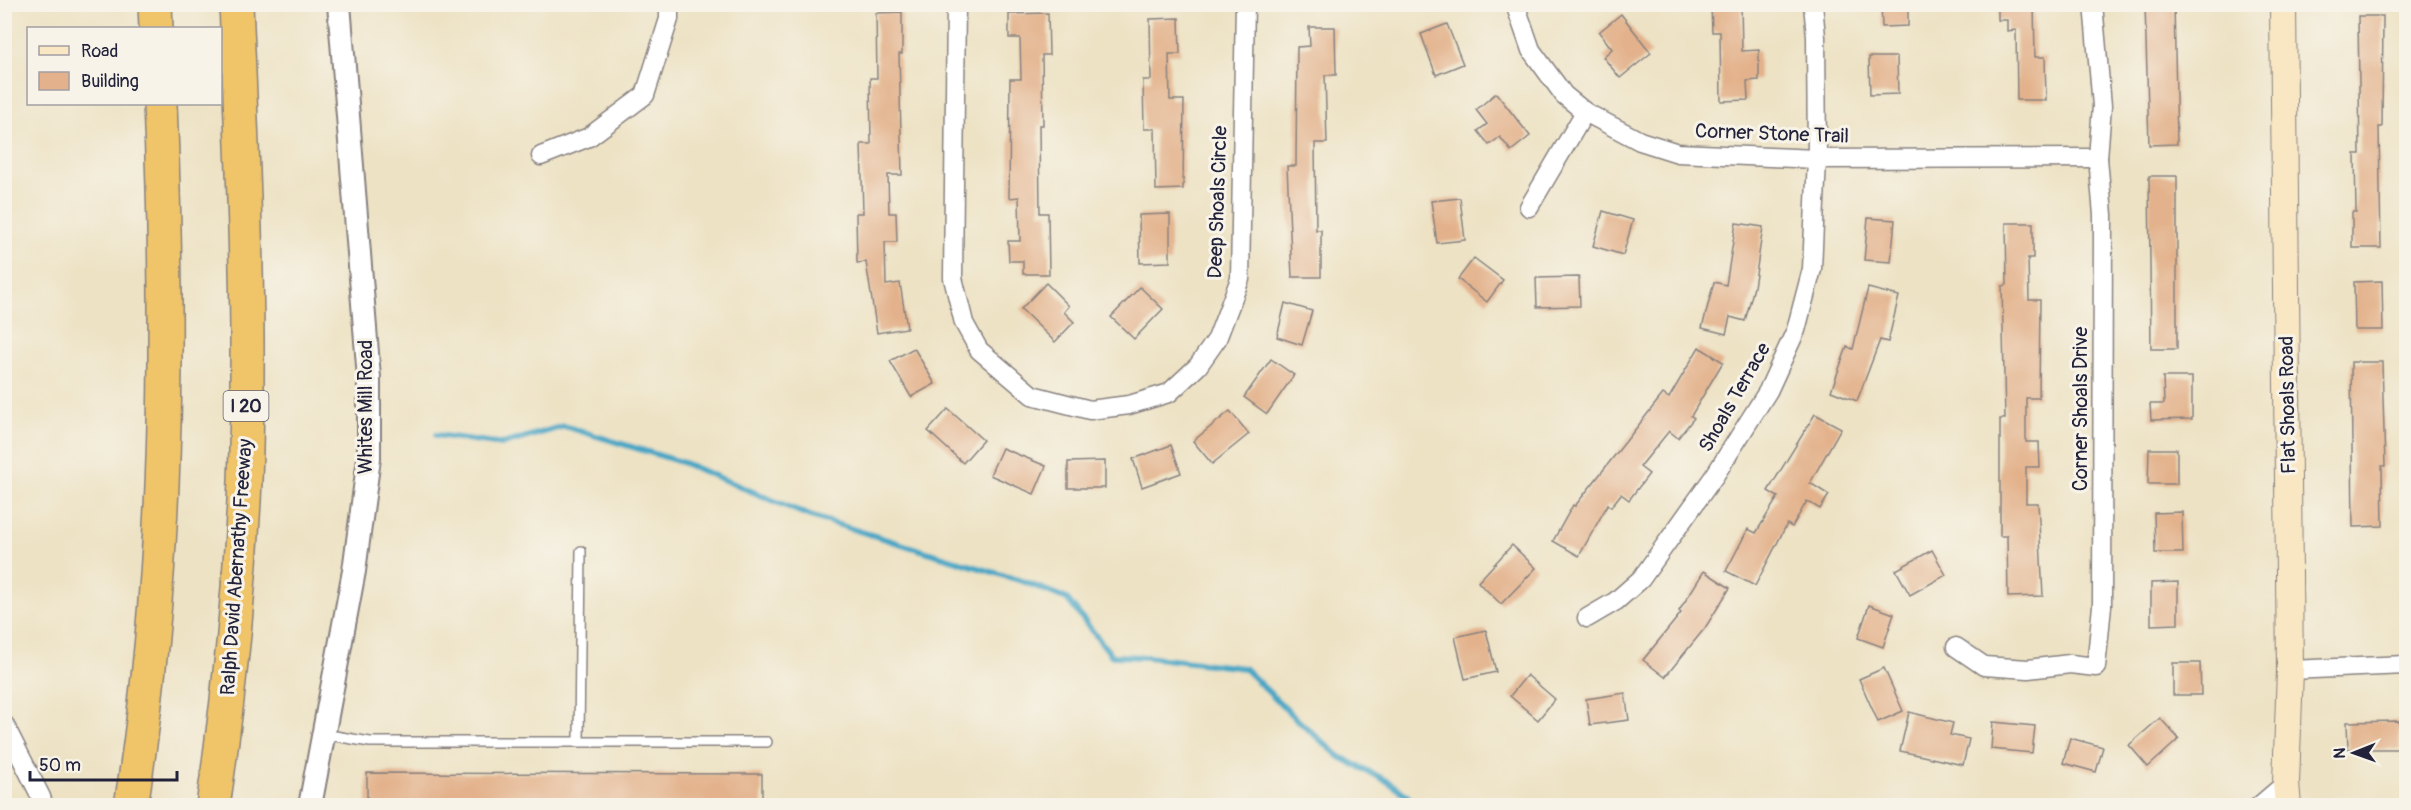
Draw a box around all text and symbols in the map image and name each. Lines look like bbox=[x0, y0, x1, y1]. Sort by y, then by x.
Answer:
legend bbox=[27, 27, 222, 105]
text: Road bbox=[81, 40, 118, 63]
text: Building bbox=[81, 70, 139, 93]
street label: Corner Stone Trail bbox=[1695, 118, 1849, 149]
street label: Deep Shoals Circle bbox=[1202, 125, 1233, 279]
street label: Corner Shoals Drive bbox=[2068, 327, 2093, 491]
street label: Flat Shoals Road bbox=[2274, 336, 2301, 474]
street label: Shoals Terrace bbox=[1693, 338, 1776, 457]
street label: Whites Mill Road bbox=[353, 340, 378, 474]
road number: I 20 bbox=[224, 391, 268, 421]
street label: Ralph David Abernathy Freeway bbox=[215, 437, 258, 696]
north arrow bbox=[2324, 723, 2384, 783]
scale bar bbox=[30, 744, 177, 782]
text: N bbox=[2330, 747, 2350, 759]
text: 50 m bbox=[39, 754, 81, 777]

